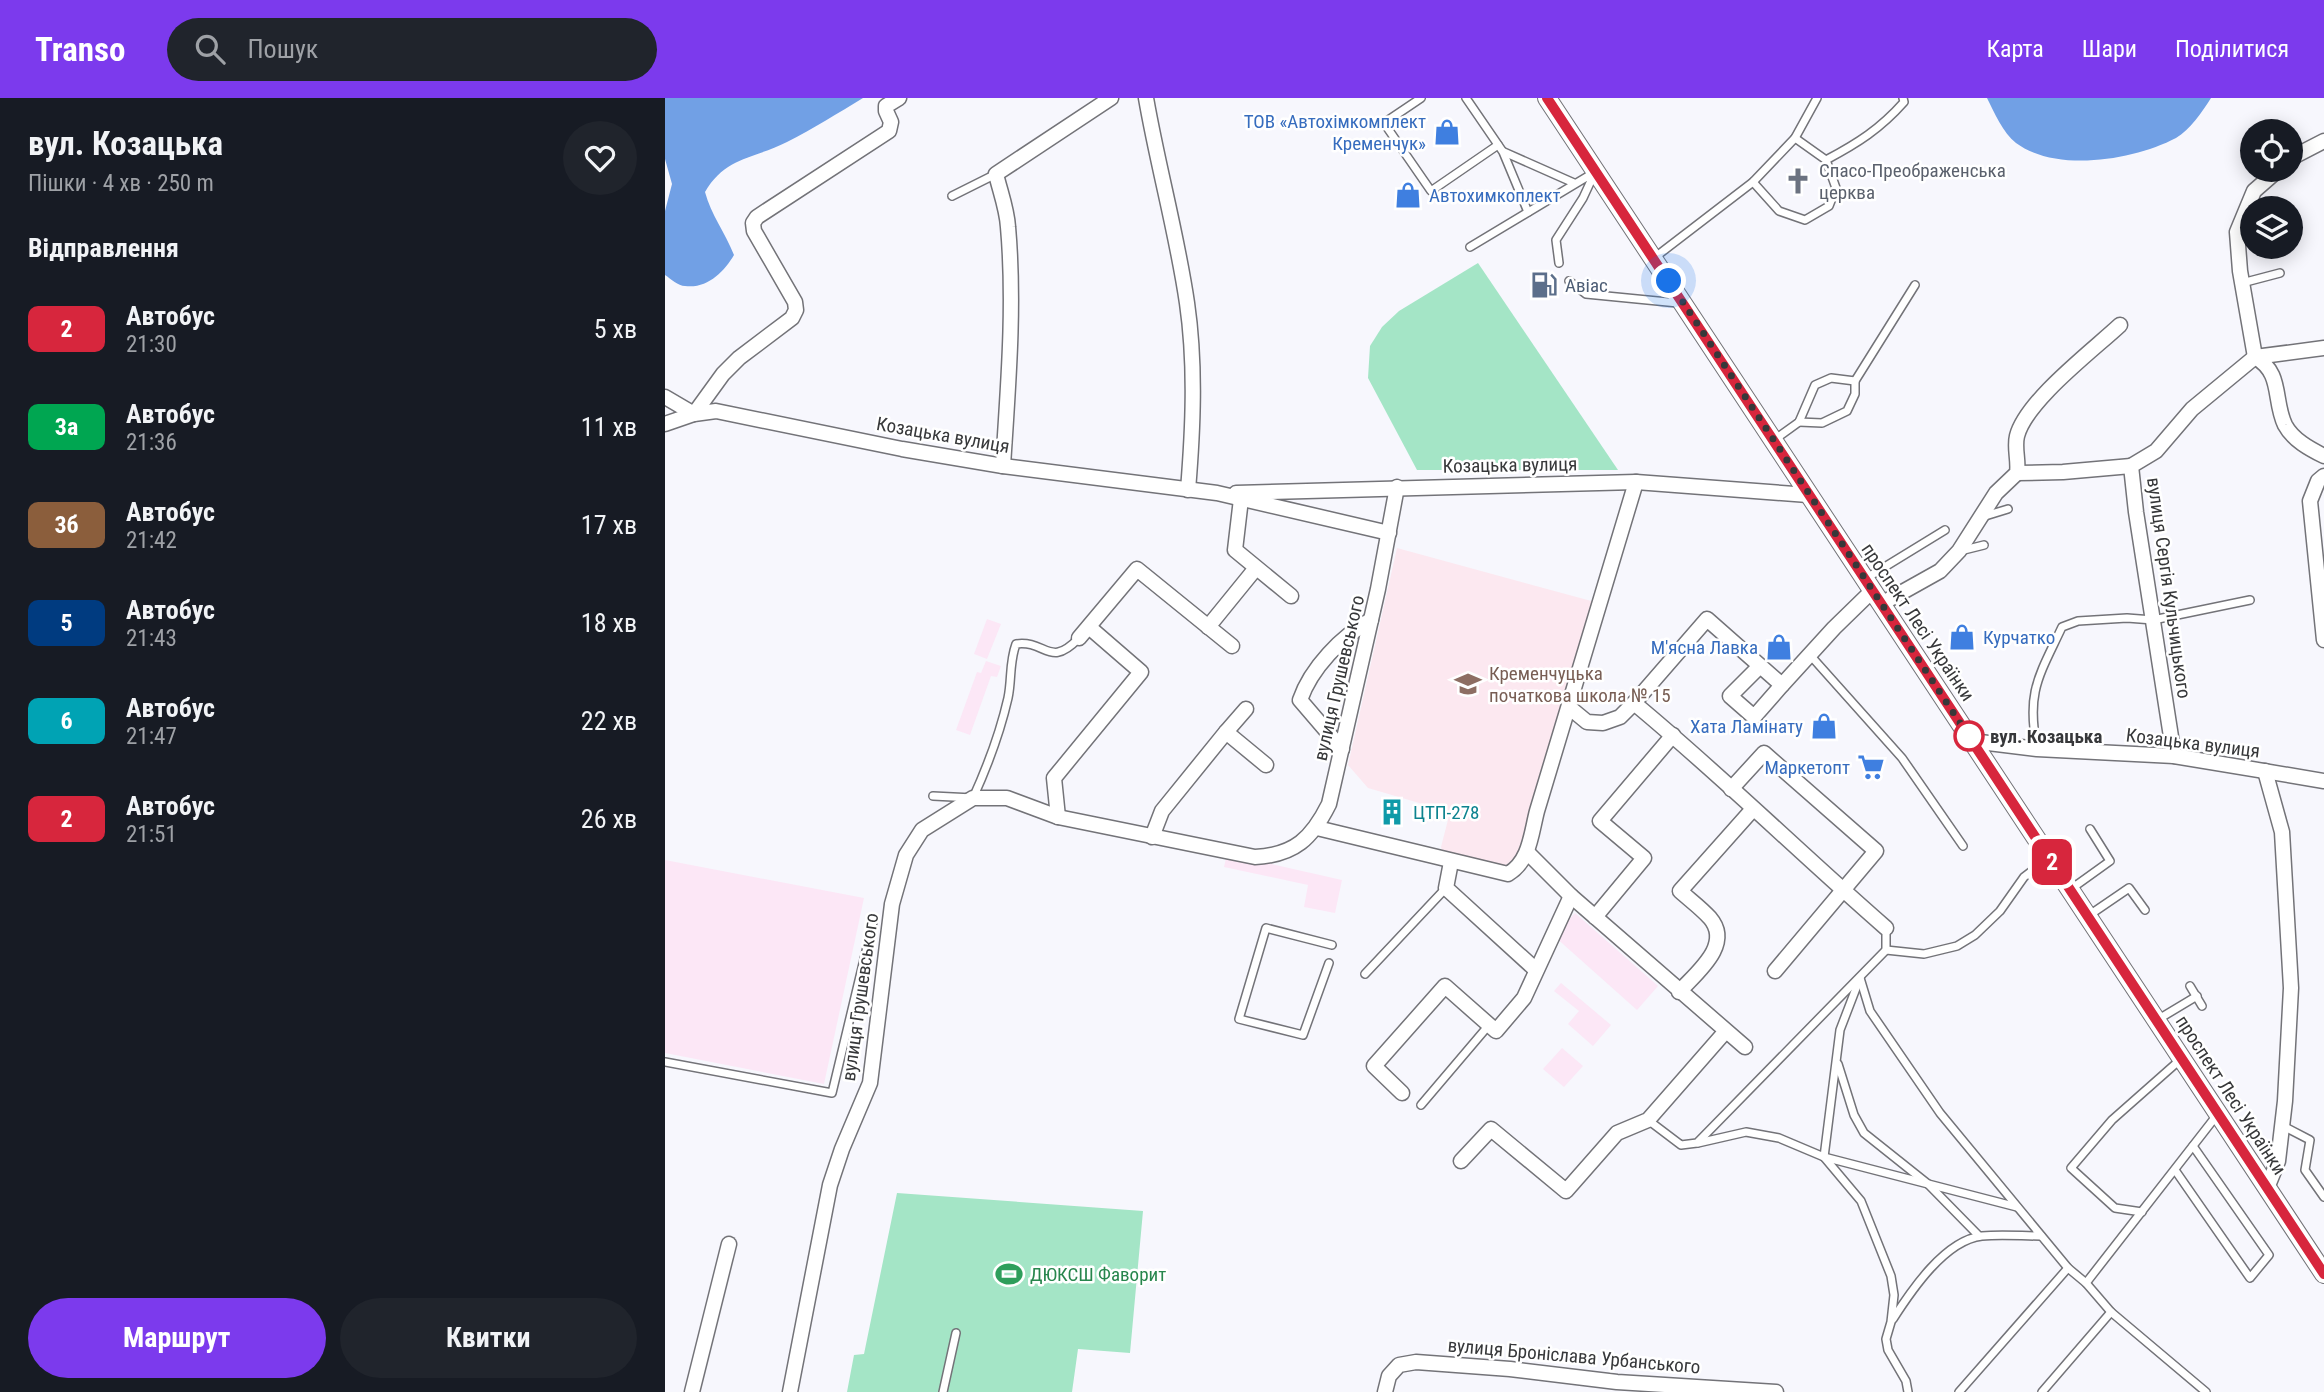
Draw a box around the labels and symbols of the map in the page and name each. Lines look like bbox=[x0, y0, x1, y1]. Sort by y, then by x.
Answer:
place label: ТОВ «Автохімкомплект Кременчук» bbox=[1244, 110, 1426, 155]
shop icon: ТОВ «Автохімкомплект Кременчук» bbox=[1432, 117, 1462, 147]
place label: Спасо-Преображенська церква bbox=[1819, 159, 2006, 204]
church icon: Спасо-Преображенська церква bbox=[1783, 166, 1813, 196]
shop icon: Автохимкоплект bbox=[1393, 180, 1423, 210]
place label: Автохимкоплект bbox=[1429, 184, 1561, 207]
your location bbox=[1651, 263, 1686, 298]
fuel station icon: Авіас bbox=[1529, 270, 1559, 300]
place label: Авіас bbox=[1565, 274, 1608, 297]
street label: Козацька вулиця bbox=[875, 412, 1011, 458]
street label: Козацька вулиця bbox=[1442, 452, 1578, 478]
street label: вулиця Сергія Кульчицького bbox=[2142, 476, 2196, 700]
street label: проспект Лесі Українки bbox=[1857, 539, 1979, 705]
street label: вулиця Грушевського bbox=[1309, 593, 1369, 763]
shop icon: Курчатко bbox=[1947, 622, 1977, 652]
place label: Курчатко bbox=[1983, 626, 2055, 649]
shop icon: М'ясна Лавка bbox=[1764, 632, 1794, 662]
place label: М'ясна Лавка bbox=[1651, 636, 1758, 659]
place label: Кременчуцька початкова школа № 15 bbox=[1489, 662, 1671, 707]
school or university icon: Кременчуцька початкова школа № 15 bbox=[1453, 669, 1483, 699]
shop icon: Хата Ламінату bbox=[1809, 711, 1839, 741]
place label: Хата Ламінату bbox=[1690, 715, 1803, 738]
marker: вул. Козацька bbox=[1954, 721, 1984, 751]
street label: Козацька вулиця bbox=[2125, 723, 2261, 763]
place label: вул. Козацька bbox=[1990, 725, 2102, 748]
supermarket icon: Маркетопт bbox=[1856, 752, 1886, 782]
place label: Маркетопт bbox=[1764, 756, 1850, 779]
building icon: ЦТП-278 bbox=[1377, 797, 1407, 827]
place label: ЦТП-278 bbox=[1413, 801, 1479, 824]
line badge: 2 bbox=[2029, 839, 2075, 885]
street label: вулиця Грушевського bbox=[837, 912, 883, 1082]
street label: проспект Лесі Українки bbox=[2171, 1011, 2291, 1179]
sports icon: ДЮКСШ Фаворит bbox=[994, 1259, 1024, 1289]
place label: ДЮКСШ Фаворит bbox=[1030, 1263, 1166, 1286]
street label: вулиця Броніслава Урбанського bbox=[1447, 1333, 1701, 1379]

